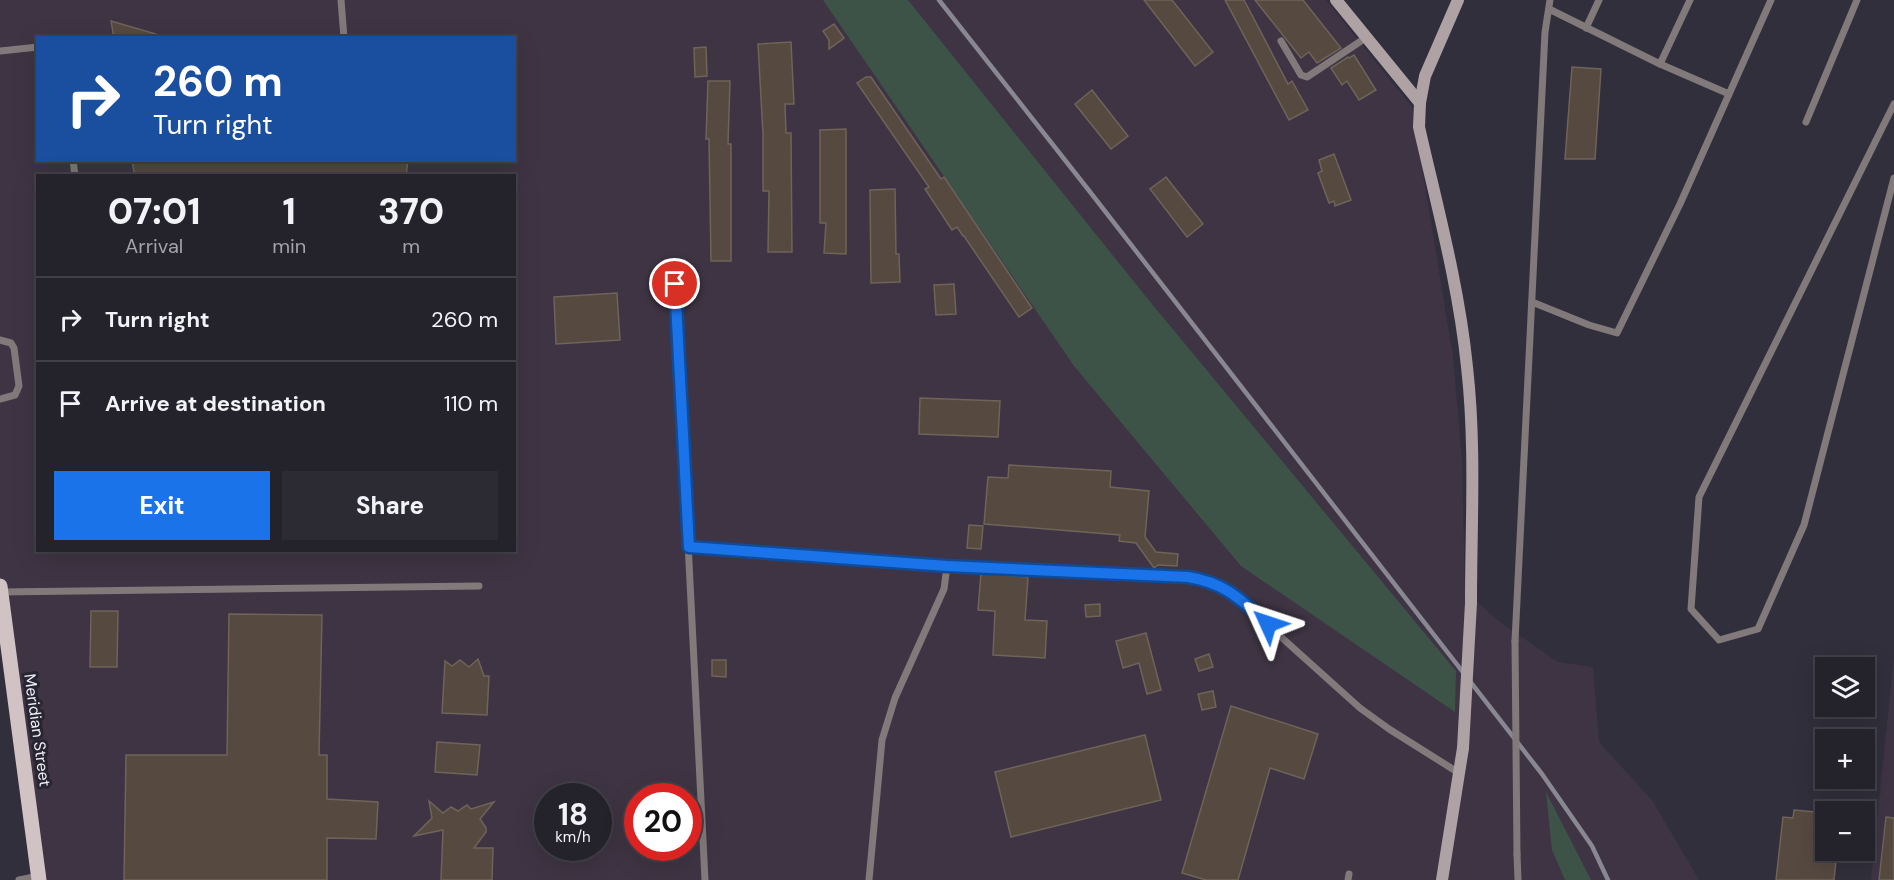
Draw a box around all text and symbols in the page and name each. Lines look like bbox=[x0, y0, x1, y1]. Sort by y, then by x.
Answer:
text: 260 m bbox=[153, 54, 283, 109]
icon: right bbox=[54, 60, 132, 138]
text: Turn right bbox=[153, 107, 273, 142]
text: 07:01 bbox=[108, 188, 200, 235]
text: 1 bbox=[283, 188, 296, 235]
text: 370 bbox=[378, 188, 444, 235]
text: Arrival bbox=[125, 233, 183, 259]
text: min bbox=[272, 233, 306, 259]
text: m bbox=[402, 233, 420, 259]
pin bbox=[649, 258, 700, 309]
icon: arrive bbox=[658, 267, 691, 300]
icon: right bbox=[54, 303, 87, 336]
text: Turn right bbox=[105, 305, 210, 334]
text: 260 m bbox=[431, 305, 498, 334]
icon: arrive bbox=[54, 387, 87, 420]
text: Arrive at destination bbox=[105, 389, 326, 418]
text: 110 m bbox=[444, 389, 498, 418]
button: Exit bbox=[54, 471, 270, 540]
button: Share bbox=[282, 471, 498, 540]
position arrow bbox=[1236, 592, 1300, 656]
map controls bbox=[1815, 657, 1875, 861]
button: layers bbox=[1815, 657, 1875, 717]
street label: Meridian Street bbox=[19, 672, 56, 788]
button: + bbox=[1815, 729, 1875, 789]
speed limit sign: 20 bbox=[624, 783, 702, 861]
text: 18 bbox=[558, 795, 588, 834]
button: − bbox=[1815, 801, 1875, 861]
text: km/h bbox=[555, 827, 591, 847]

